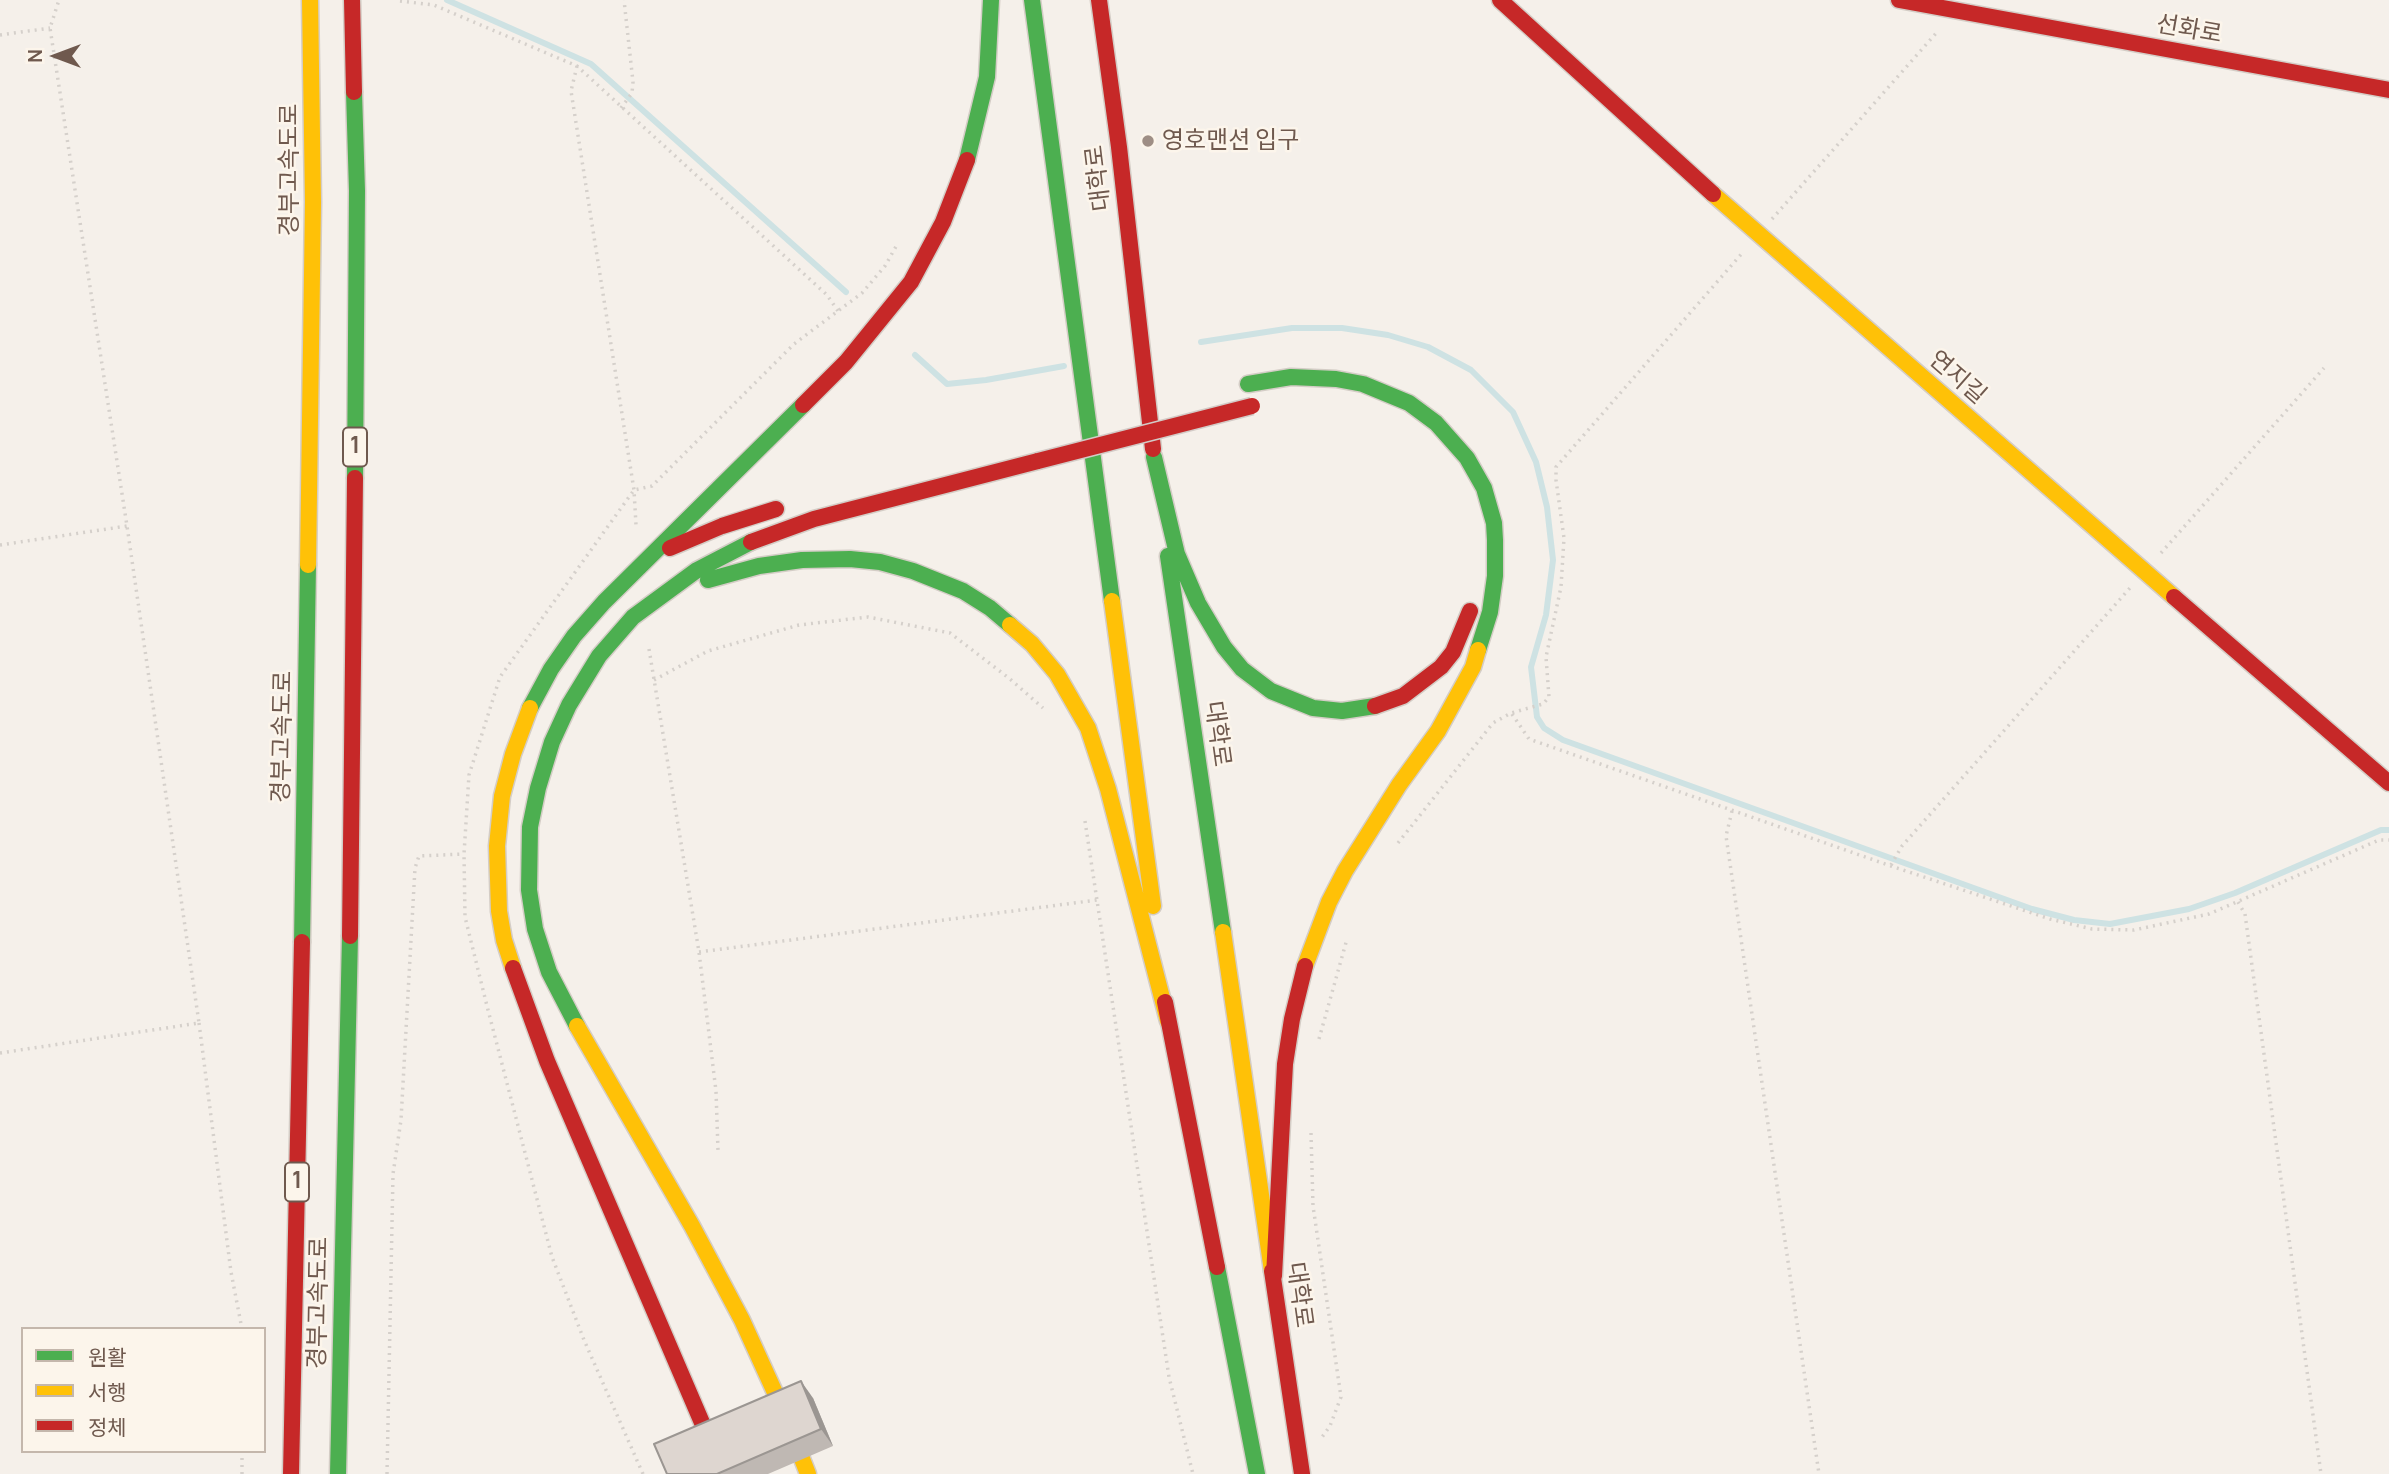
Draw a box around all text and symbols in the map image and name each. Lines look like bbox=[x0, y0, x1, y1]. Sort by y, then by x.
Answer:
street label: 선화로 bbox=[2154, 10, 2224, 50]
north arrow bbox=[21, 21, 91, 91]
text: N bbox=[22, 49, 48, 63]
street label: 경부고속도로 bbox=[276, 104, 304, 236]
place label: 영호맨션 입구 bbox=[1162, 127, 1299, 155]
marker: 영호맨션 입구 bbox=[1140, 133, 1156, 149]
street label: 대학로 bbox=[1081, 143, 1117, 213]
street label: 연지길 bbox=[1923, 345, 1991, 411]
road number: 1 bbox=[343, 428, 367, 466]
street label: 경부고속도로 bbox=[267, 671, 299, 803]
street label: 대학로 bbox=[1198, 699, 1236, 769]
road number: 1 bbox=[285, 1162, 309, 1202]
street label: 경부고속도로 bbox=[303, 1237, 335, 1369]
street label: 대학로 bbox=[1280, 1260, 1318, 1330]
legend bbox=[21, 1327, 266, 1453]
text: 원활 bbox=[88, 1343, 127, 1371]
text: 서행 bbox=[88, 1378, 127, 1406]
text: 정체 bbox=[88, 1413, 127, 1441]

